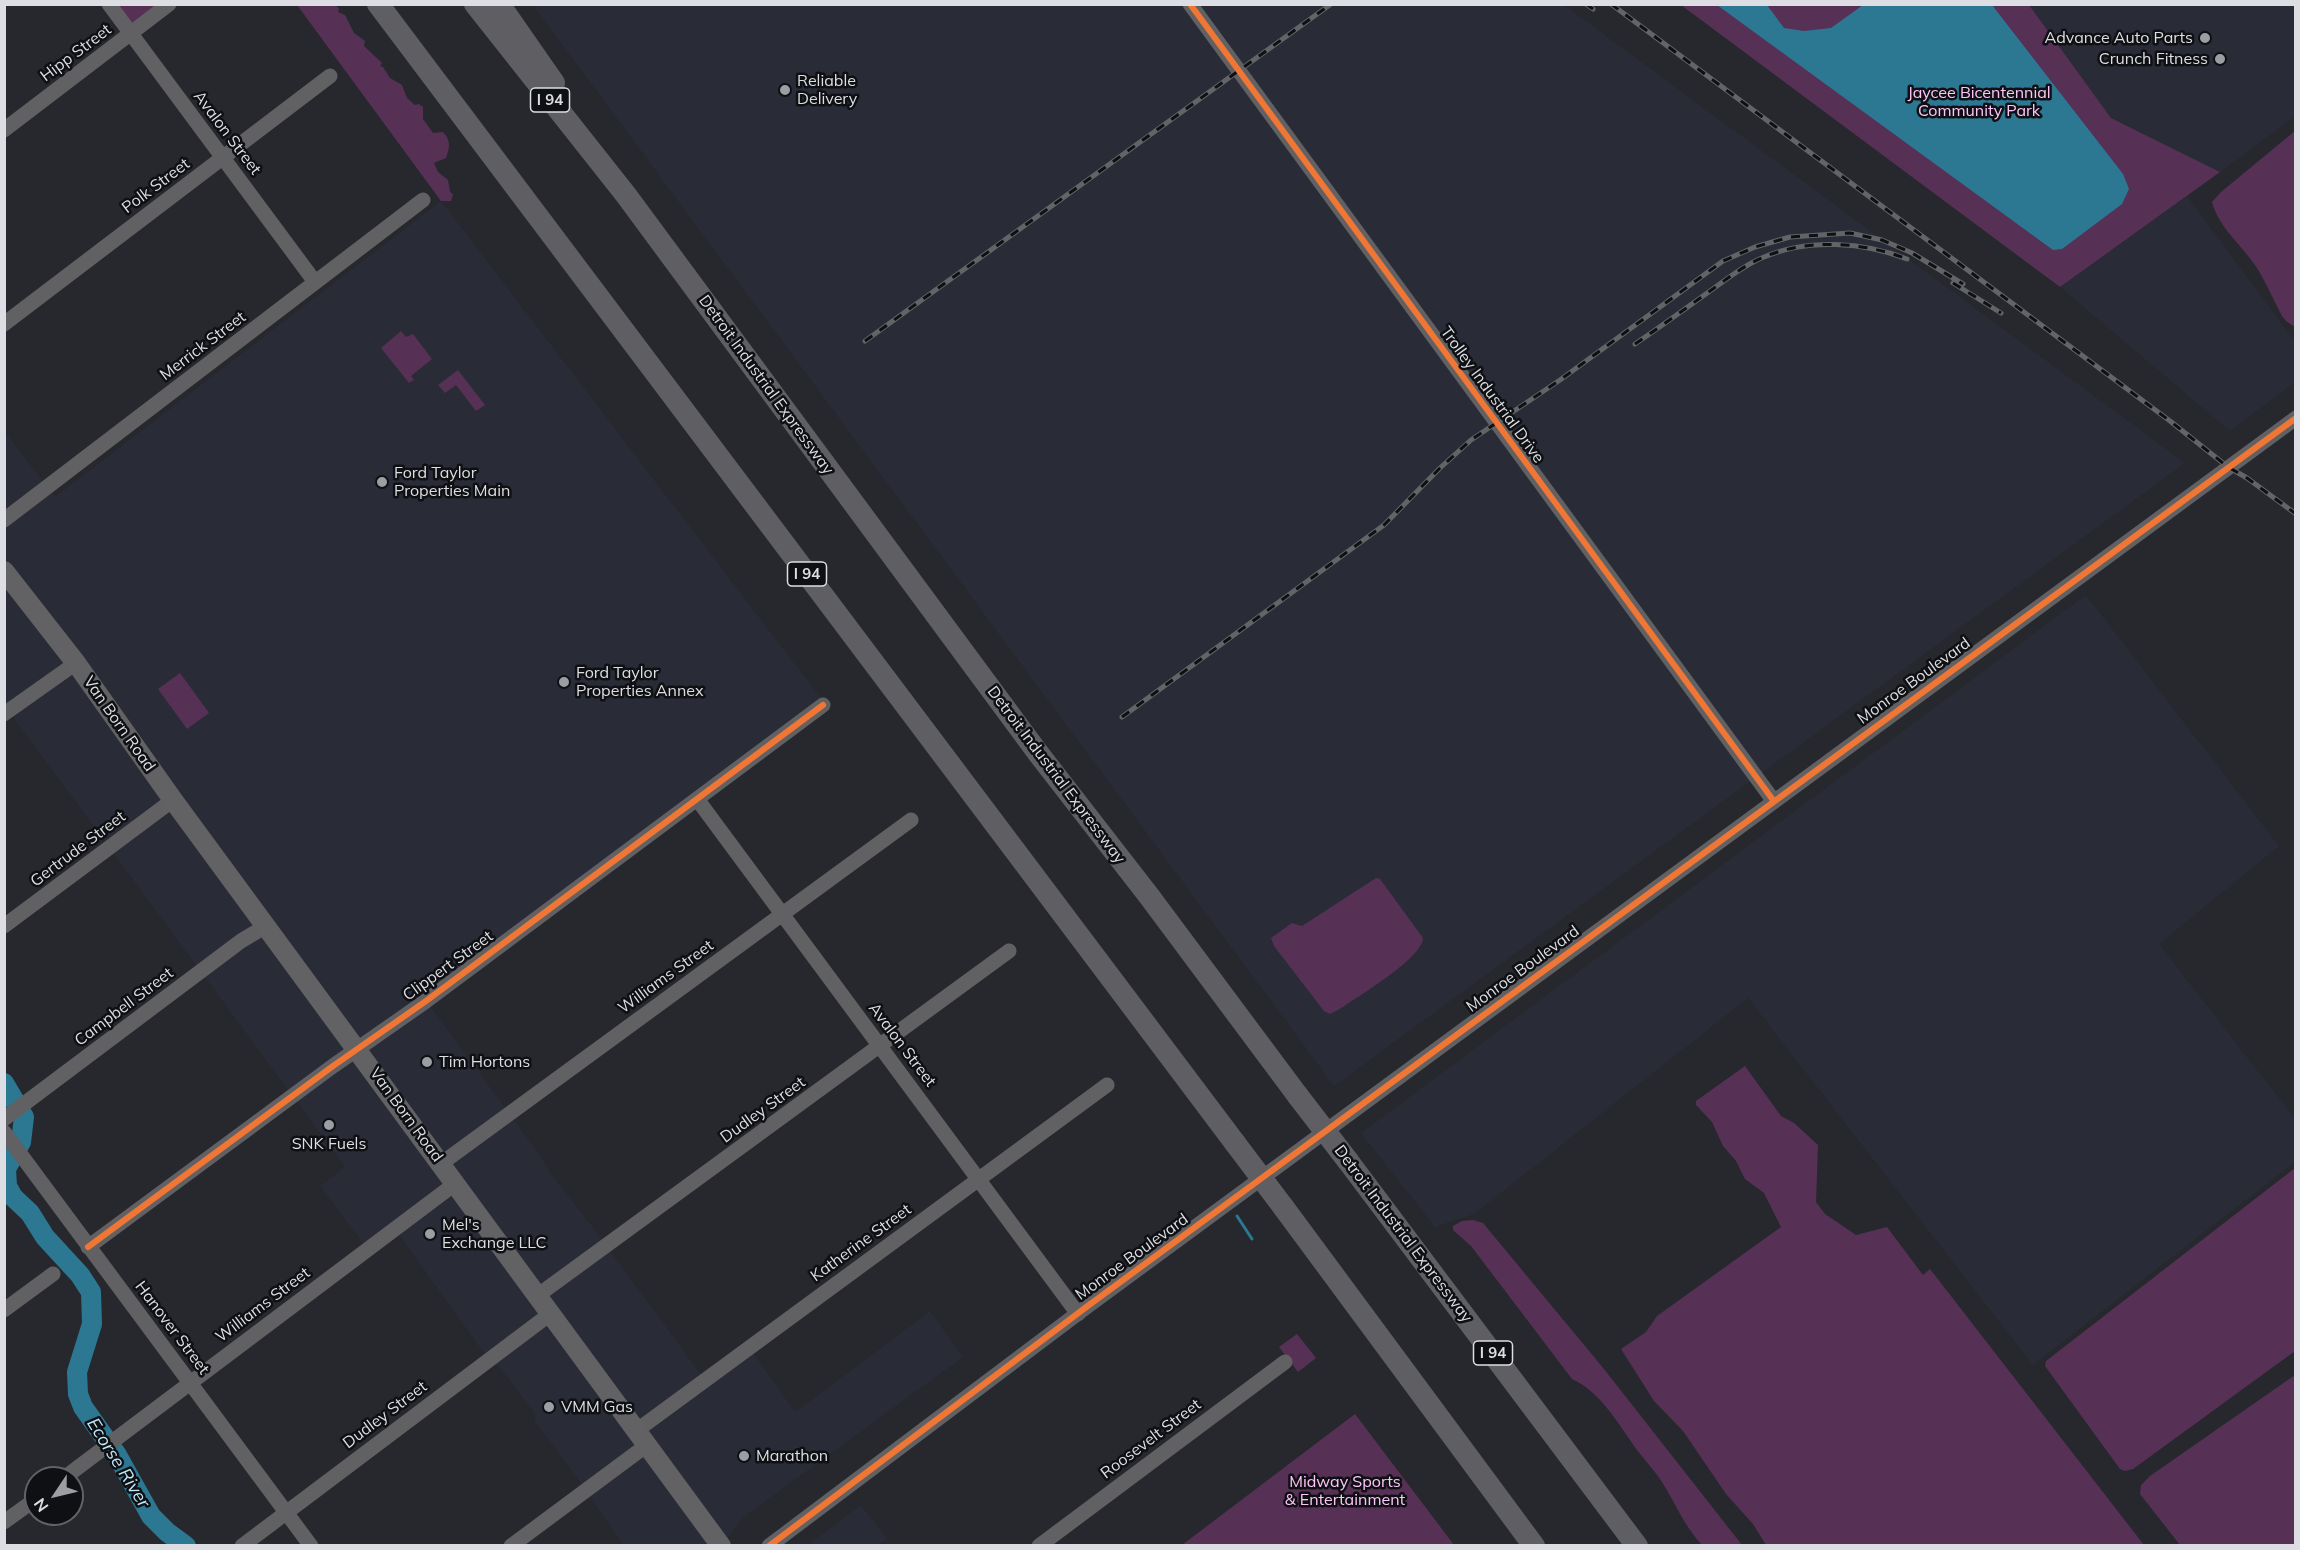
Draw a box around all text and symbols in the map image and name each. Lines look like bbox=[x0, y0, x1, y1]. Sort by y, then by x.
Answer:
street label: Hipp Street bbox=[37, 20, 115, 86]
place label: Advance Auto Parts bbox=[2045, 28, 2193, 48]
marker: Advance Auto Parts bbox=[2198, 31, 2212, 45]
place label: Crunch Fitness bbox=[2099, 49, 2208, 69]
marker: Crunch Fitness bbox=[2213, 52, 2227, 66]
place label: Reliable Delivery bbox=[797, 71, 857, 109]
marker: Reliable Delivery bbox=[778, 83, 792, 97]
park label: Jaycee Bicentennial Community Park bbox=[1907, 83, 2051, 121]
street label: Avalon Street bbox=[189, 87, 265, 179]
road number: I 94 bbox=[530, 88, 570, 112]
street label: Polk Street bbox=[118, 154, 194, 218]
street label: Detroit Industrial Expressway bbox=[694, 292, 838, 478]
street label: Merrick Street bbox=[156, 308, 250, 384]
street label: Trolley Industrial Drive bbox=[1436, 323, 1548, 467]
place label: Ford Taylor Properties Main bbox=[394, 463, 510, 501]
marker: Ford Taylor Properties Main bbox=[375, 475, 389, 489]
road number: I 94 bbox=[788, 562, 826, 586]
street label: Monroe Boulevard bbox=[1854, 634, 1974, 728]
place label: Ford Taylor Properties Annex bbox=[576, 663, 704, 701]
street label: Van Born Road bbox=[79, 673, 159, 775]
marker: Ford Taylor Properties Annex bbox=[557, 675, 571, 689]
street label: Detroit Industrial Expressway bbox=[983, 683, 1129, 867]
street label: Gertrude Street bbox=[27, 807, 129, 891]
street label: Monroe Boulevard bbox=[1463, 922, 1583, 1016]
street label: Clippert Street bbox=[399, 927, 497, 1005]
street label: Williams Street bbox=[615, 936, 717, 1018]
street label: Campbell Street bbox=[71, 964, 177, 1050]
street label: Avalon Street bbox=[864, 999, 940, 1091]
place label: Tim Hortons bbox=[439, 1052, 530, 1072]
marker: Tim Hortons bbox=[420, 1055, 434, 1069]
street label: Van Born Road bbox=[365, 1064, 447, 1166]
street label: Dudley Street bbox=[717, 1073, 809, 1147]
marker: SNK Fuels bbox=[322, 1118, 336, 1132]
place label: SNK Fuels bbox=[292, 1134, 366, 1154]
street label: Detroit Industrial Expressway bbox=[1330, 1142, 1476, 1326]
street label: Katherine Street bbox=[807, 1200, 915, 1286]
street label: Monroe Boulevard bbox=[1072, 1210, 1192, 1304]
place label: Mel's Exchange LLC bbox=[442, 1215, 546, 1253]
marker: Mel's Exchange LLC bbox=[423, 1227, 437, 1241]
street label: Williams Street bbox=[212, 1263, 314, 1347]
street label: Hanover Street bbox=[131, 1278, 213, 1378]
road number: I 94 bbox=[1474, 1341, 1512, 1365]
street label: Dudley Street bbox=[339, 1377, 431, 1453]
street label: Roosevelt Street bbox=[1097, 1395, 1205, 1483]
place label: VMM Gas bbox=[561, 1397, 633, 1417]
marker: VMM Gas bbox=[542, 1400, 556, 1414]
water label: Ecorse River bbox=[82, 1414, 154, 1512]
place label: Marathon bbox=[756, 1446, 828, 1466]
marker: Marathon bbox=[737, 1449, 751, 1463]
north arrow bbox=[24, 1466, 84, 1526]
park label: Midway Sports & Entertainment bbox=[1285, 1472, 1405, 1510]
text: N bbox=[29, 1494, 53, 1516]

